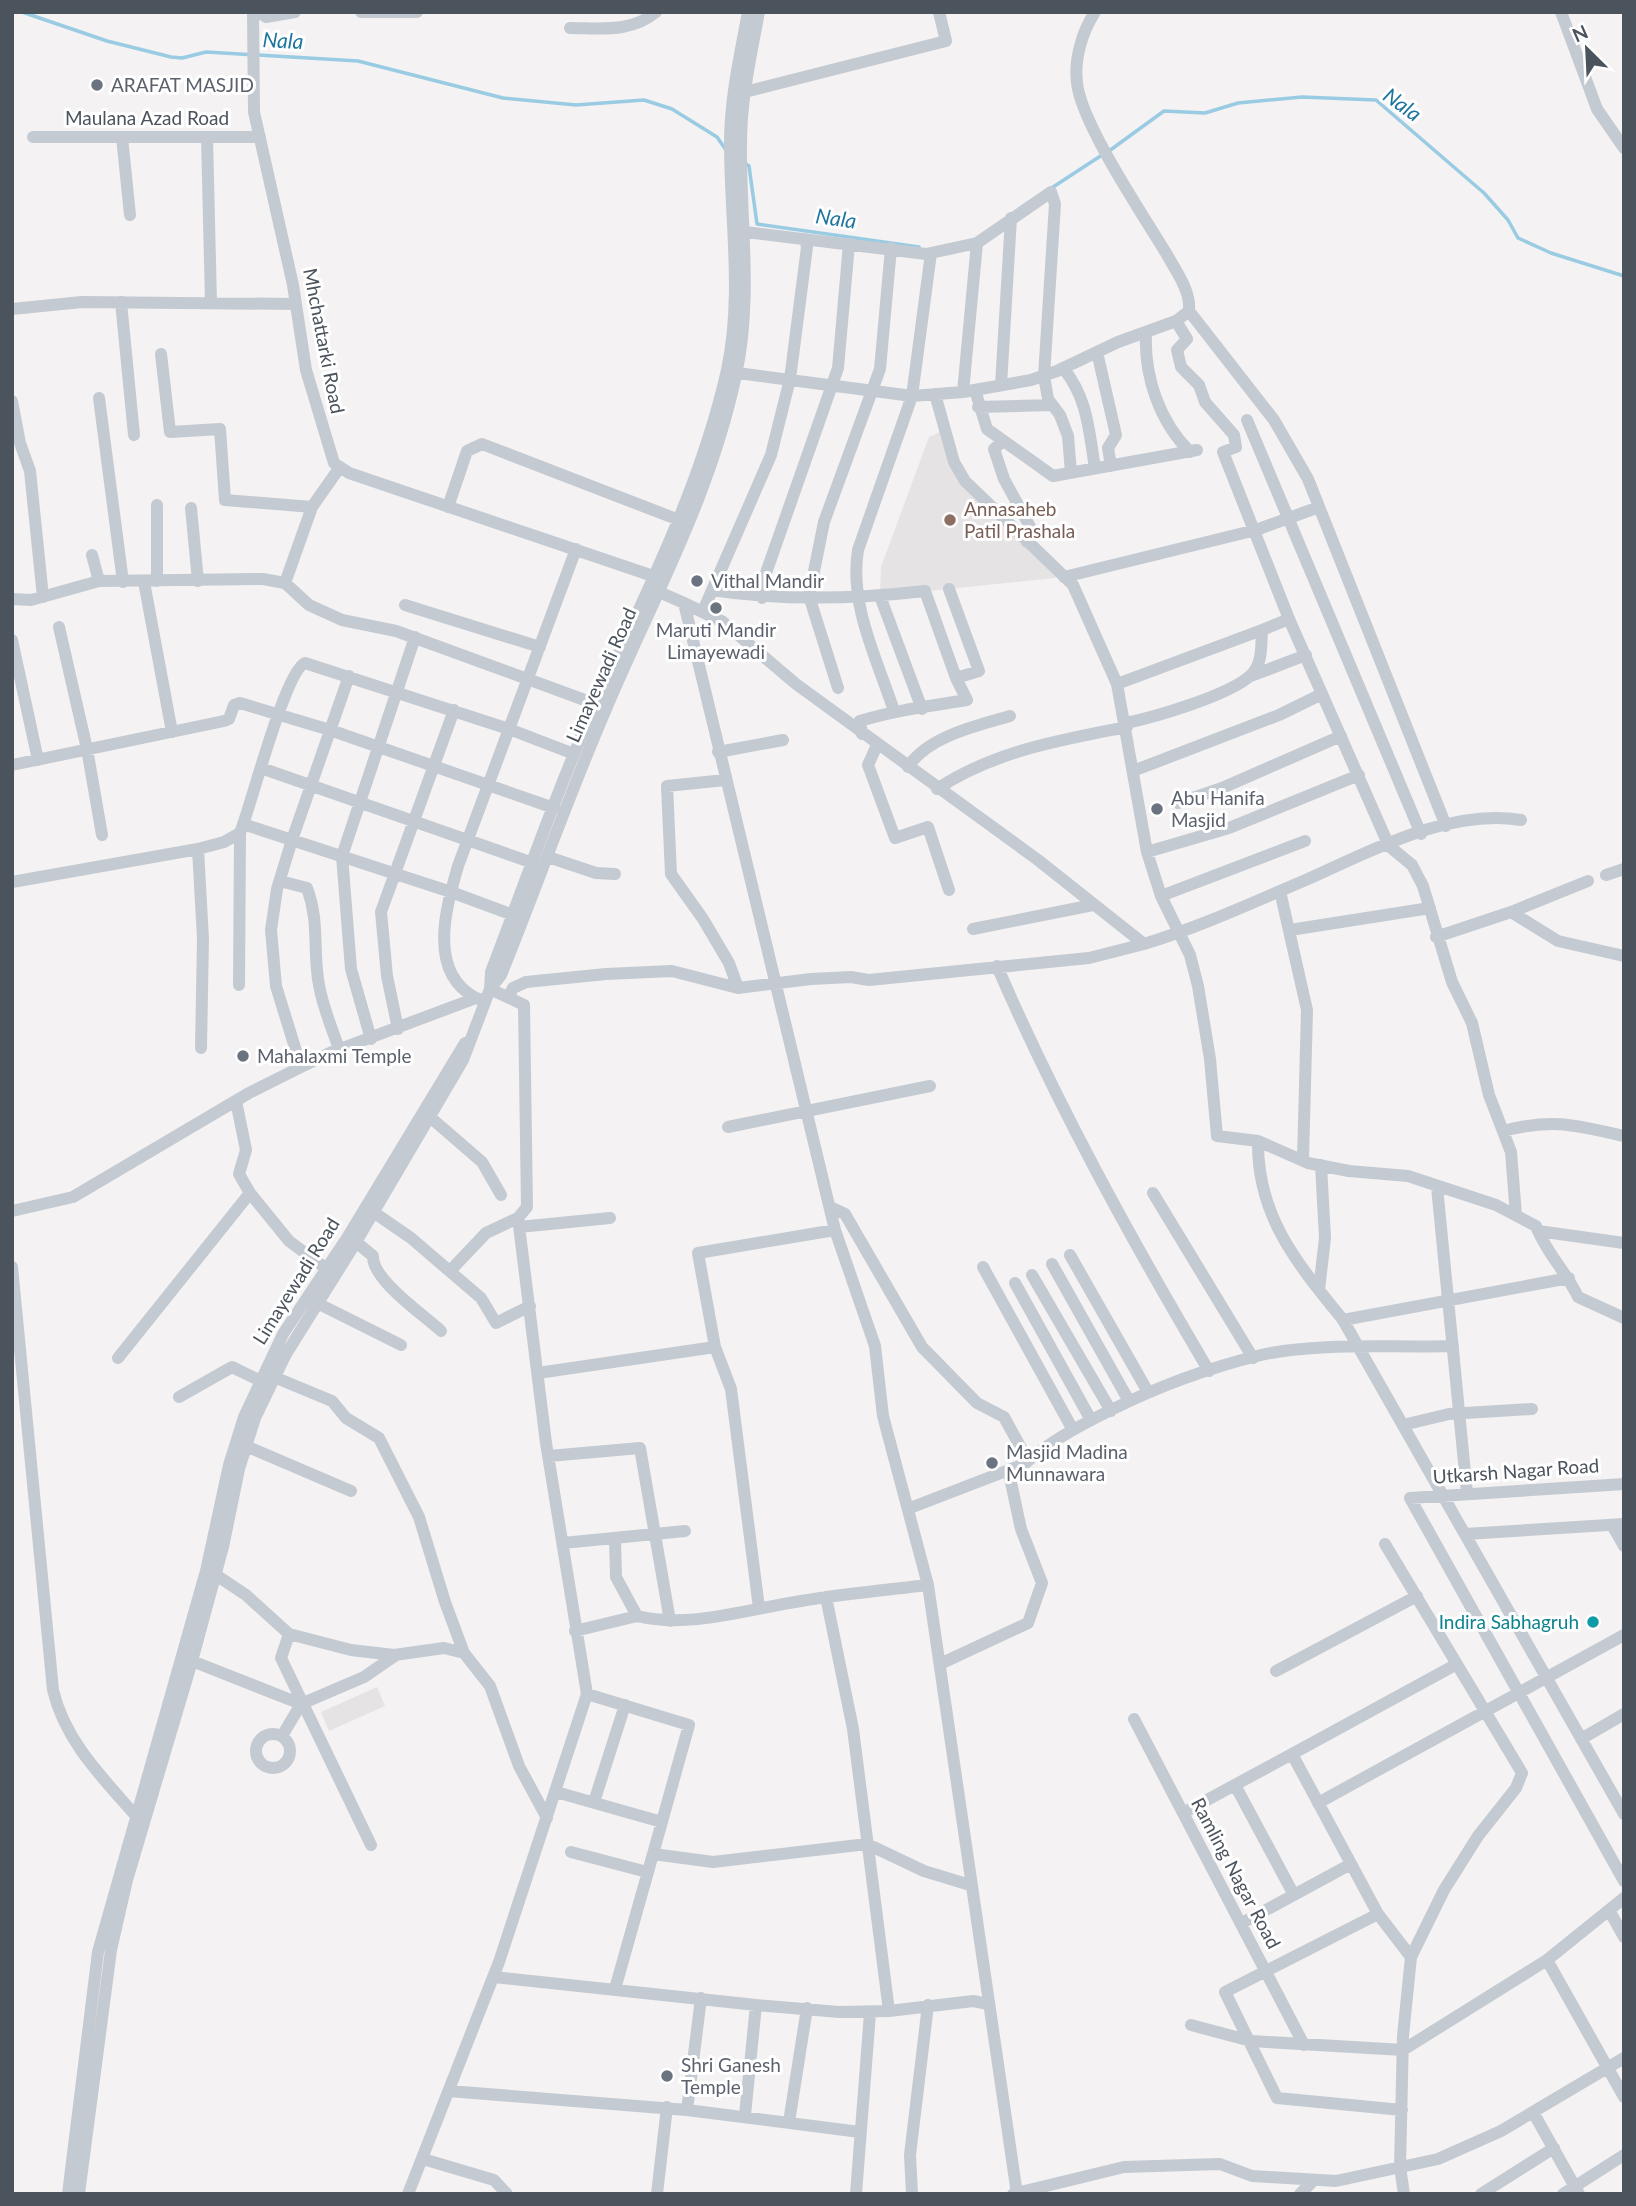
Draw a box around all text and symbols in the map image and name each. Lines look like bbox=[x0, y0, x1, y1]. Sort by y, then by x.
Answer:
north arrow bbox=[1552, 14, 1622, 84]
text: N bbox=[1569, 20, 1591, 46]
water label: Nala bbox=[262, 26, 304, 53]
place label: ARAFAT MASJID bbox=[111, 73, 254, 96]
marker: ARAFAT MASJID bbox=[89, 77, 105, 93]
water label: Nala bbox=[1379, 82, 1427, 126]
street label: Maulana Azad Road bbox=[65, 106, 229, 129]
water label: Nala bbox=[814, 202, 858, 233]
street label: Mhchattarki Road bbox=[299, 266, 350, 416]
place label: Annasaheb Patil Prashala bbox=[964, 497, 1075, 542]
marker: Annasaheb Patil Prashala bbox=[942, 512, 958, 528]
place label: Vithal Mandir bbox=[711, 569, 824, 592]
marker: Vithal Mandir bbox=[689, 573, 705, 589]
marker: Maruti Mandir Limayewadi bbox=[708, 600, 724, 616]
street label: Limayewadi Road bbox=[561, 604, 641, 746]
place label: Maruti Mandir Limayewadi bbox=[656, 618, 776, 663]
place label: Abu Hanifa Masjid bbox=[1171, 786, 1265, 831]
marker: Abu Hanifa Masjid bbox=[1149, 801, 1165, 817]
place label: Mahalaxmi Temple bbox=[257, 1044, 411, 1067]
marker: Mahalaxmi Temple bbox=[235, 1048, 251, 1064]
street label: Limayewadi Road bbox=[247, 1213, 344, 1348]
place label: Masjid Madina Munnawara bbox=[1006, 1440, 1128, 1485]
street label: Utkarsh Nagar Road bbox=[1432, 1453, 1600, 1488]
marker: Masjid Madina Munnawara bbox=[984, 1455, 1000, 1471]
place label: Indira Sabhagruh bbox=[1439, 1610, 1579, 1633]
marker: Indira Sabhagruh bbox=[1585, 1614, 1601, 1630]
street label: Ramling Nagar Road bbox=[1187, 1793, 1286, 1952]
place label: Shri Ganesh Temple bbox=[681, 2053, 781, 2098]
marker: Shri Ganesh Temple bbox=[659, 2068, 675, 2084]

